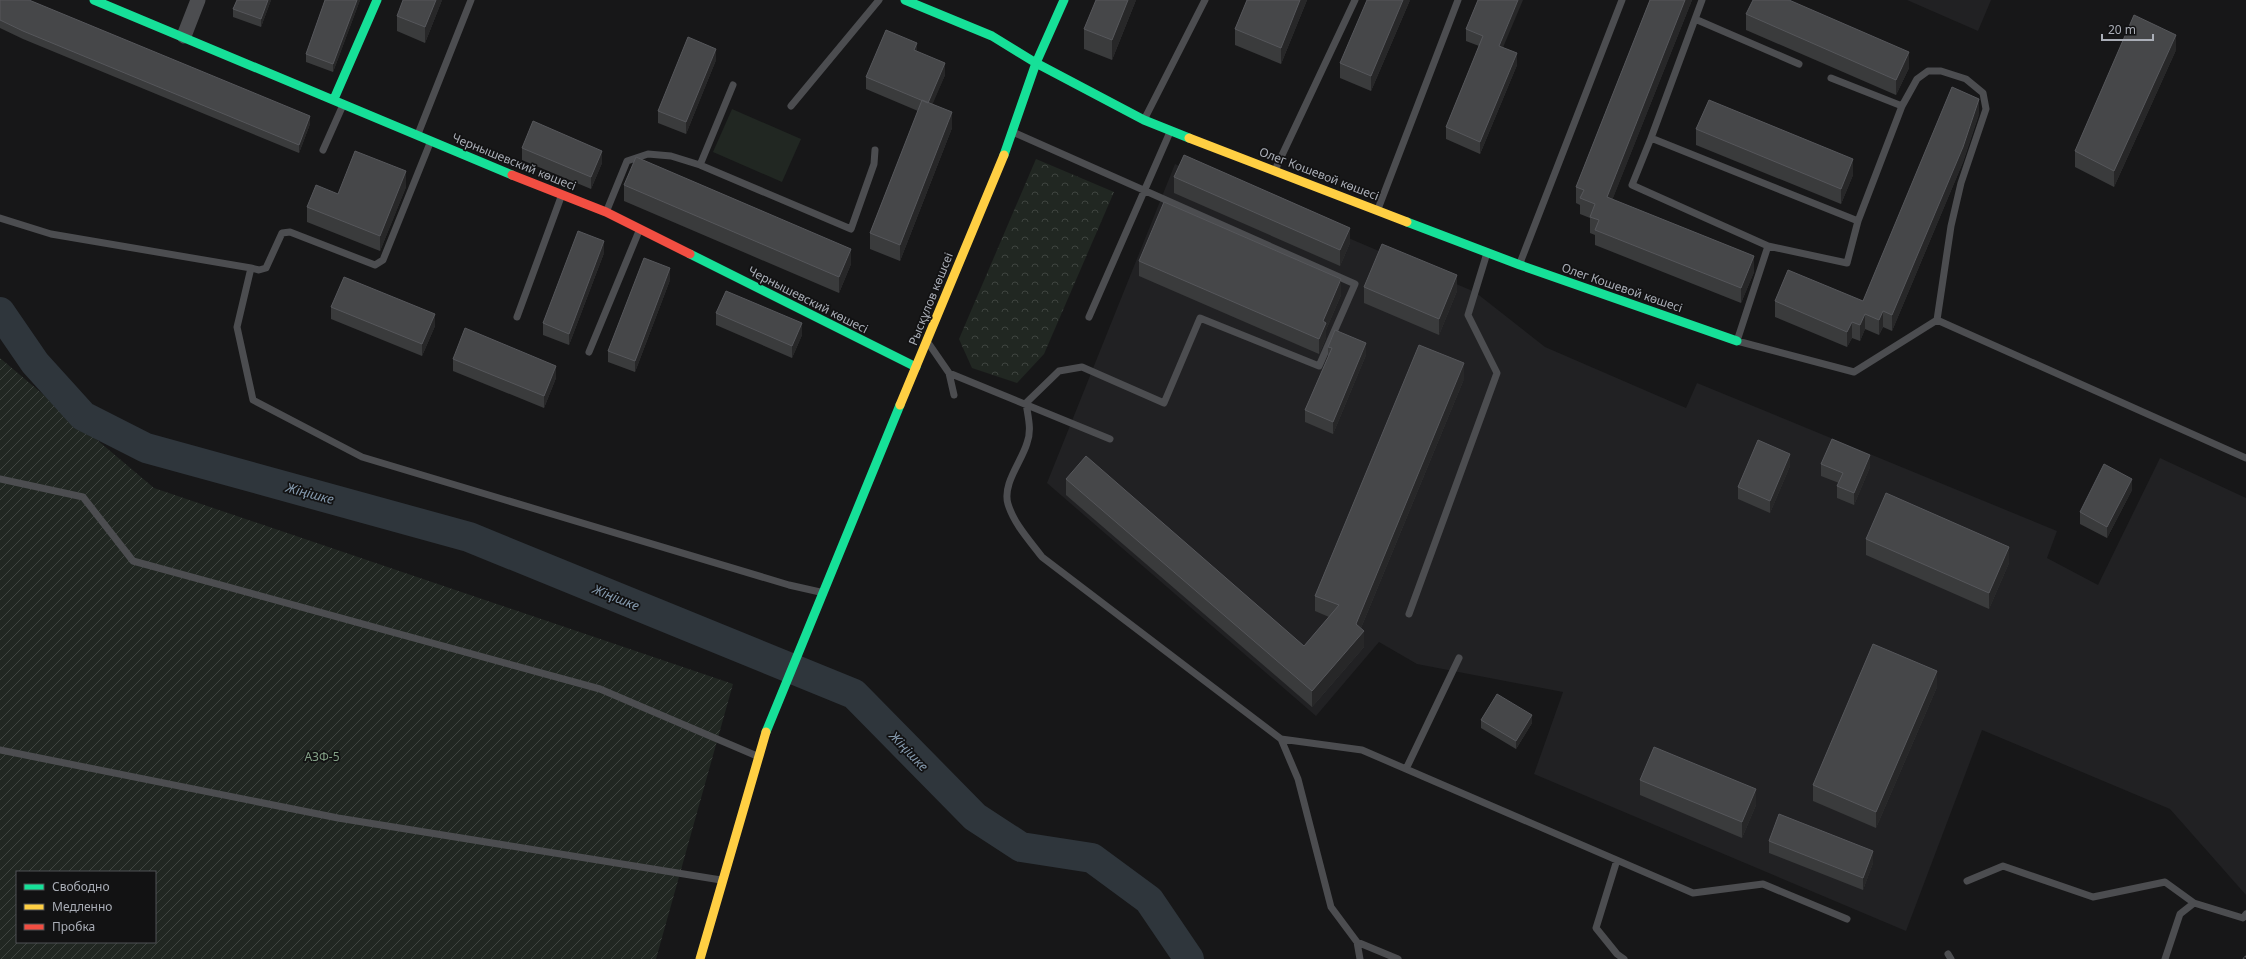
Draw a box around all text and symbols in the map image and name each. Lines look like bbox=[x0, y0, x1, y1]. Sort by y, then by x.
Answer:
scale bar bbox=[2102, 16, 2153, 42]
text: 20 m bbox=[2108, 21, 2136, 38]
street label: Чернышевский көшесі bbox=[450, 129, 579, 194]
street label: Олег Кошевой көшесі bbox=[1257, 143, 1382, 204]
street label: Рысқұлов көшсеі bbox=[904, 250, 957, 348]
street label: Олег Кошевой көшесі bbox=[1559, 259, 1685, 316]
street label: Чернышевский көшесі bbox=[745, 262, 871, 337]
water label: Жіңішке bbox=[283, 478, 337, 508]
water label: Жіңішке bbox=[589, 579, 643, 615]
water label: Жіңішке bbox=[885, 726, 933, 775]
park label: АЗФ-5 bbox=[304, 748, 340, 765]
legend bbox=[16, 871, 156, 943]
text: Свободно bbox=[52, 878, 110, 895]
text: Медленно bbox=[52, 898, 112, 915]
text: Пробка bbox=[52, 918, 95, 935]

